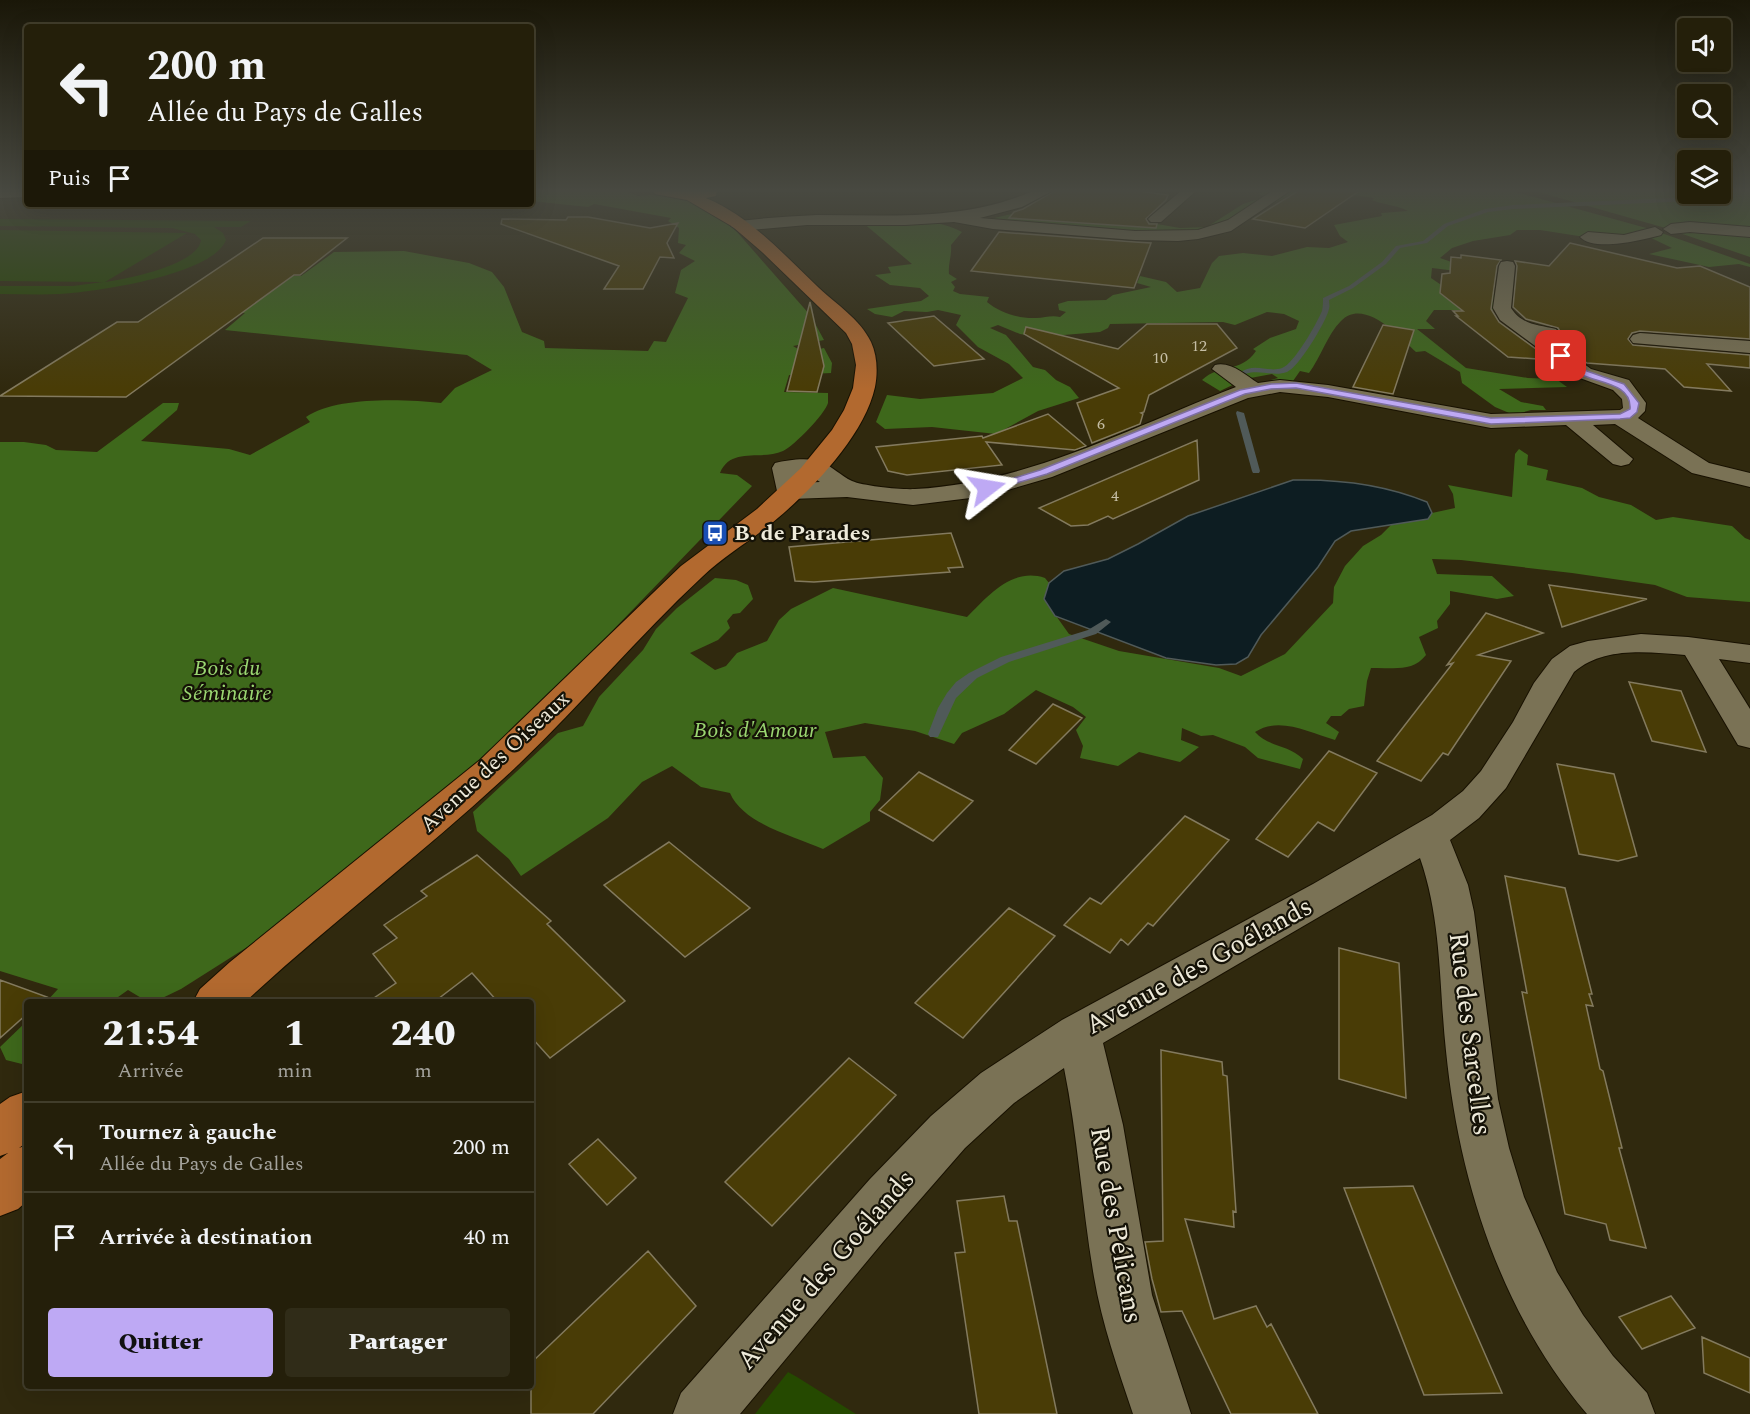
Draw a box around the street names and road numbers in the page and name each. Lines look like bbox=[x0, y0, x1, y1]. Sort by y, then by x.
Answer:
street label: Avenue des Oiseaux bbox=[412, 683, 578, 841]
street label: Avenue des Goélands bbox=[1077, 886, 1321, 1046]
street label: Rue des Sarcelles bbox=[1437, 930, 1503, 1138]
street label: Rue des Pélicans bbox=[1078, 1123, 1154, 1327]
street label: Avenue des Goélands bbox=[727, 1160, 925, 1380]

